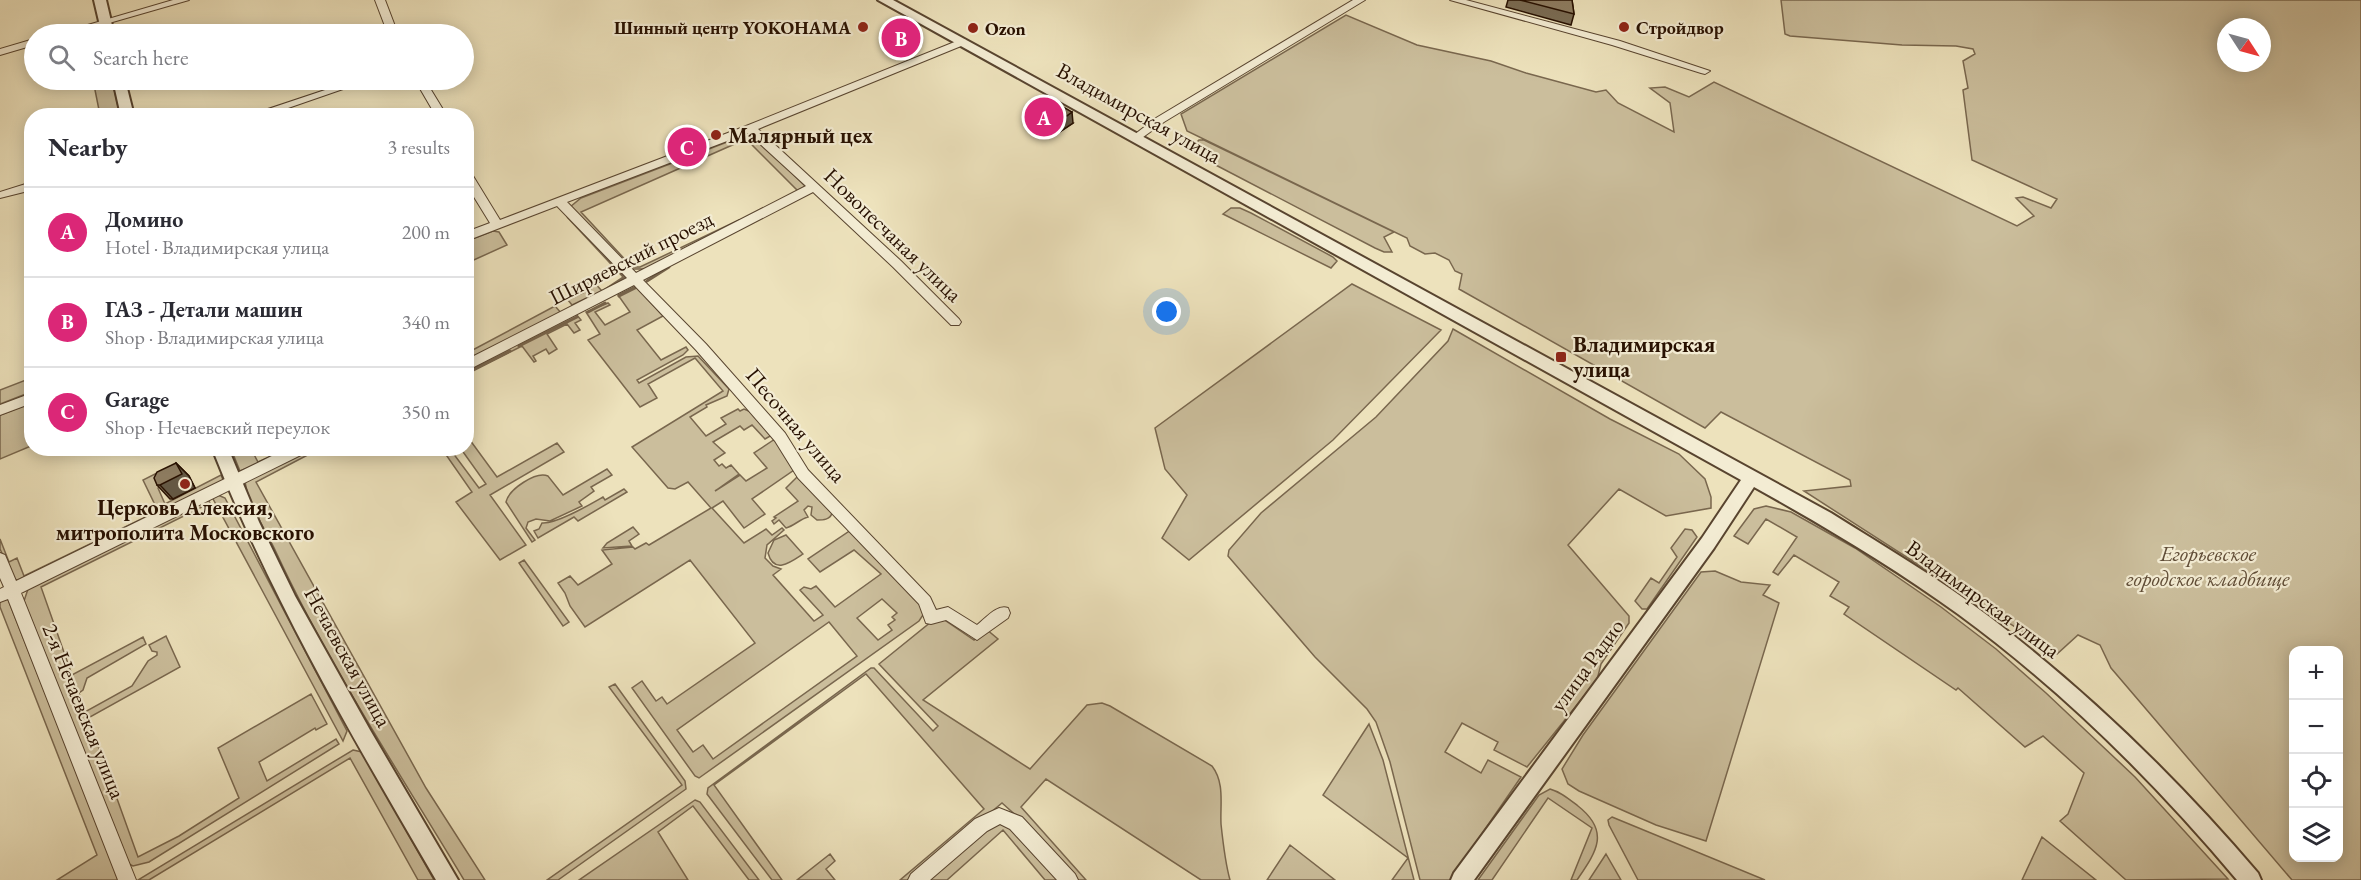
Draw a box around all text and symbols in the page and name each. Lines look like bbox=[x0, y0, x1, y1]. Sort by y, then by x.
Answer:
pin: B bbox=[882, 15, 920, 60]
place label: Шинный центр YOKOHAMA bbox=[614, 16, 852, 39]
place label: Стройдвор bbox=[1636, 16, 1724, 39]
place label: Ozon bbox=[985, 17, 1026, 40]
north arrow bbox=[2217, 18, 2271, 72]
marker: Шинный центр YOKOHAMA bbox=[856, 20, 870, 34]
marker: Стройдвор bbox=[1617, 20, 1631, 34]
marker: Ozon bbox=[966, 21, 980, 35]
search box bbox=[24, 24, 474, 90]
icon: search bbox=[45, 41, 78, 74]
text: Search here bbox=[93, 43, 188, 72]
street label: Владимирская улица bbox=[1052, 56, 1227, 170]
pin: A bbox=[1024, 94, 1064, 140]
place label: Малярный цех bbox=[728, 121, 873, 150]
pin: C bbox=[668, 124, 706, 170]
marker: Малярный цех bbox=[709, 128, 723, 142]
text: Nearby bbox=[48, 130, 128, 164]
text: 3 results bbox=[387, 134, 450, 160]
street label: Новопесчаная улица bbox=[818, 162, 969, 309]
street label: Ширяевский проезд bbox=[544, 204, 718, 312]
text: Домино bbox=[105, 205, 183, 234]
text: A bbox=[60, 219, 75, 245]
text: 200 m bbox=[402, 219, 450, 245]
text: Hotel · Владимирская улица bbox=[105, 234, 329, 260]
text: ГАЗ - Детали машин bbox=[105, 295, 303, 324]
your location bbox=[1152, 297, 1181, 326]
text: B bbox=[61, 309, 74, 335]
text: 340 m bbox=[402, 309, 450, 335]
text: Shop · Владимирская улица bbox=[105, 324, 324, 350]
place label: Владимирская улица bbox=[1573, 330, 1715, 384]
marker: Владимирская улица bbox=[1554, 350, 1568, 364]
street label: Песочная улица bbox=[739, 361, 853, 489]
text: Garage bbox=[105, 385, 169, 414]
text: C bbox=[60, 399, 75, 425]
text: 350 m bbox=[402, 399, 450, 425]
text: Shop · Нечаевский переулок bbox=[105, 414, 330, 440]
marker: Церковь Алексия, митрополита Московского bbox=[178, 477, 192, 491]
place label: Церковь Алексия, митрополита Московского bbox=[56, 493, 314, 547]
street label: Владимирская улица bbox=[1900, 533, 2066, 665]
park label: Егорьевское городское кладбище bbox=[2125, 539, 2290, 593]
street label: Нечаевская улица bbox=[297, 582, 399, 733]
street label: улица Радио bbox=[1543, 613, 1631, 717]
street label: 2-я Нечаевская улица bbox=[36, 619, 133, 803]
map controls bbox=[2289, 646, 2343, 862]
button: + bbox=[2289, 646, 2343, 700]
button: − bbox=[2289, 700, 2343, 754]
button: locate bbox=[2289, 754, 2343, 808]
button: layers bbox=[2289, 808, 2343, 862]

